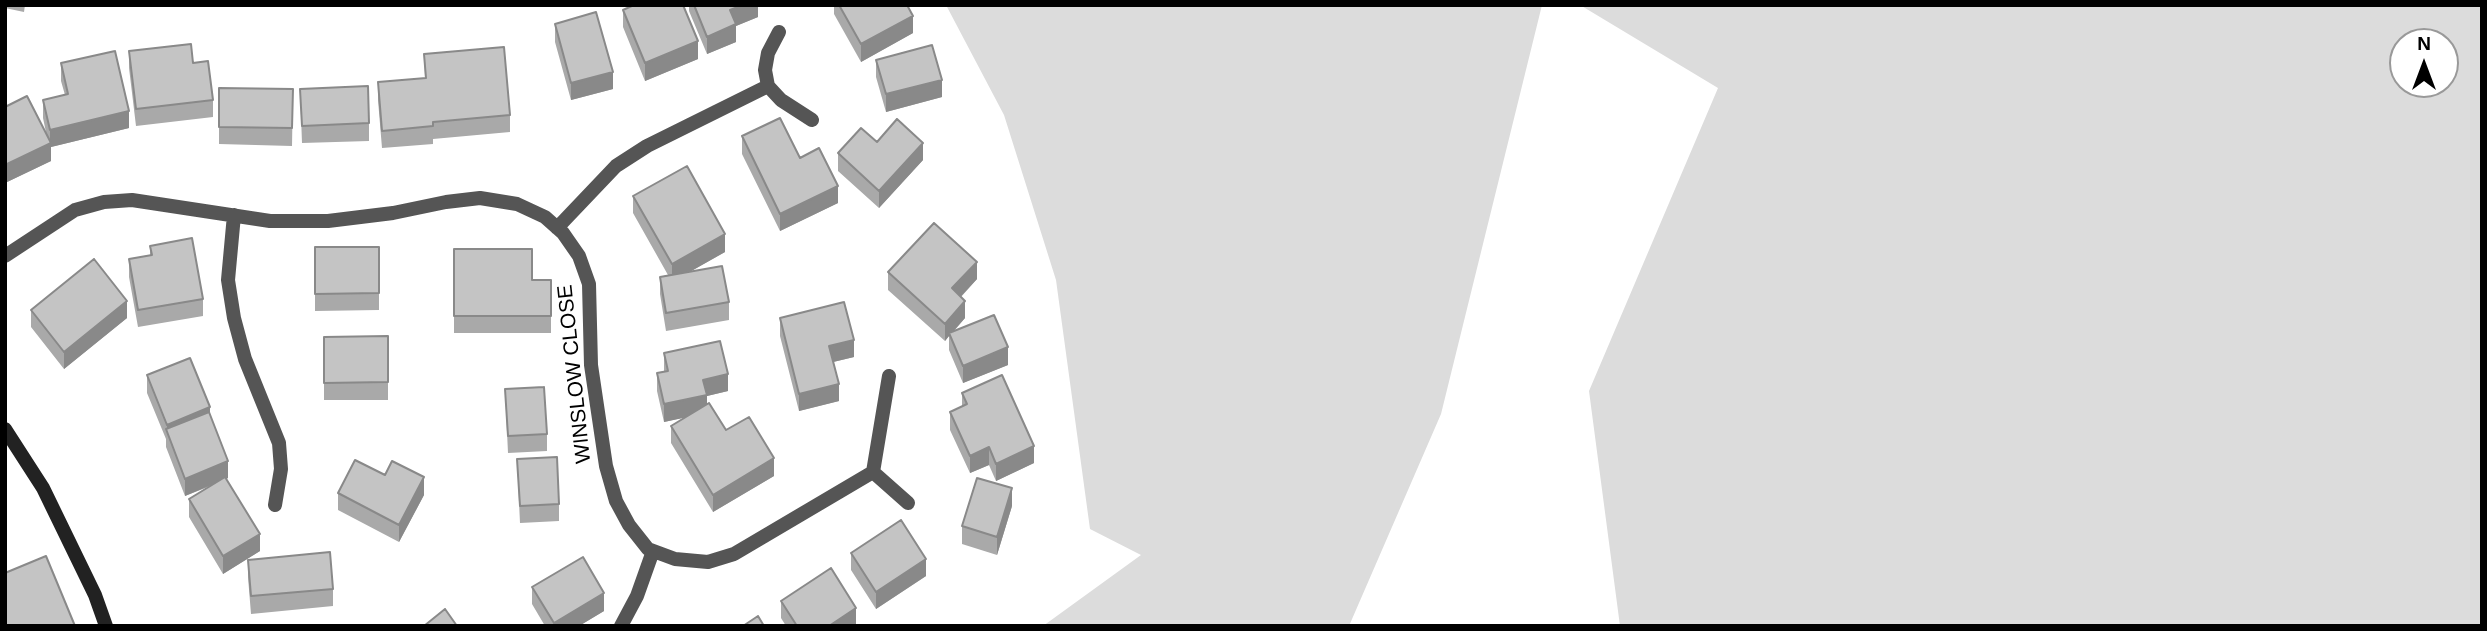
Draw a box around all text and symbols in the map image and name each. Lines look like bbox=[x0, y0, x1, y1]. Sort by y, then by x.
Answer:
north arrow bbox=[2389, 28, 2459, 98]
text: N bbox=[2417, 33, 2431, 54]
street label: WINSLOW CLOSE bbox=[553, 283, 597, 465]

